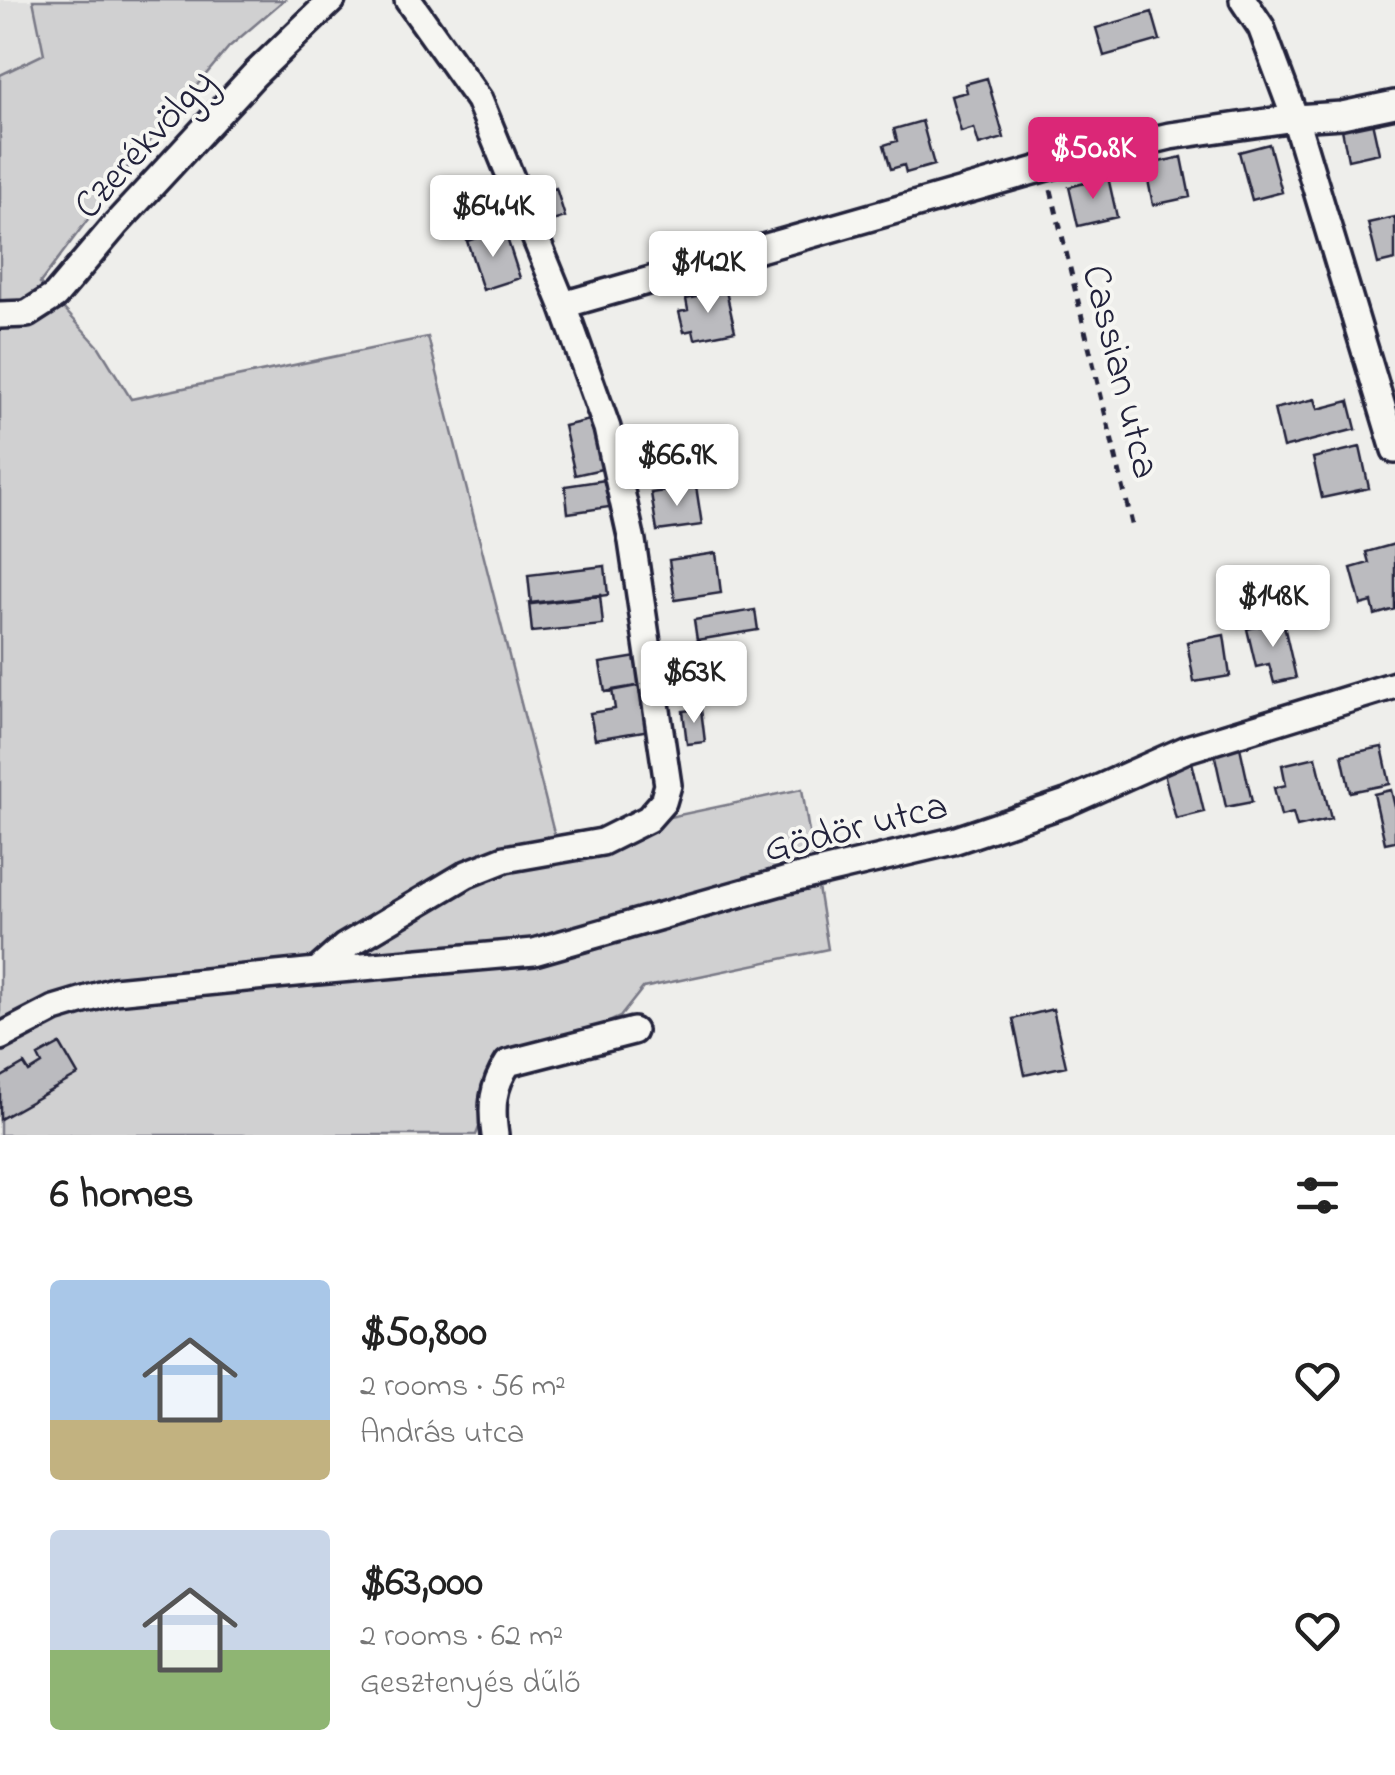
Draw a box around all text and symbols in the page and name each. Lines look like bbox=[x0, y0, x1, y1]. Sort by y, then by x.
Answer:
street label: Czerékvölgy bbox=[61, 56, 230, 234]
pin: $50.8K bbox=[1012, 117, 1174, 202]
text: $50.8K bbox=[1050, 126, 1136, 173]
pin: $64.4K bbox=[412, 175, 574, 260]
text: $64.4K bbox=[452, 184, 534, 231]
pin: $142K bbox=[638, 231, 778, 316]
text: $142K bbox=[671, 240, 745, 287]
street label: Cassian utca bbox=[1064, 259, 1174, 485]
pin: $66.9K bbox=[596, 424, 758, 509]
text: $66.9K bbox=[637, 433, 717, 480]
pin: $148K bbox=[1203, 565, 1343, 650]
text: $148K bbox=[1238, 574, 1308, 621]
pin: $63K bbox=[635, 641, 753, 726]
text: $63K bbox=[663, 650, 725, 697]
street label: Gödör utca bbox=[758, 778, 954, 881]
text: 6 homes bbox=[50, 1165, 194, 1226]
icon: filters bbox=[1290, 1168, 1345, 1223]
text: $50,800 bbox=[360, 1303, 487, 1364]
icon: home bbox=[130, 1320, 250, 1440]
icon: heart bbox=[1290, 1353, 1345, 1408]
text: 2 rooms · 56 m² bbox=[360, 1364, 566, 1411]
text: András utca bbox=[360, 1411, 524, 1458]
text: $63,000 bbox=[360, 1553, 483, 1614]
icon: home bbox=[130, 1570, 250, 1690]
icon: heart bbox=[1290, 1603, 1345, 1658]
text: 2 rooms · 62 m² bbox=[360, 1614, 563, 1661]
text: Gesztenyés dűlő bbox=[360, 1661, 581, 1708]

